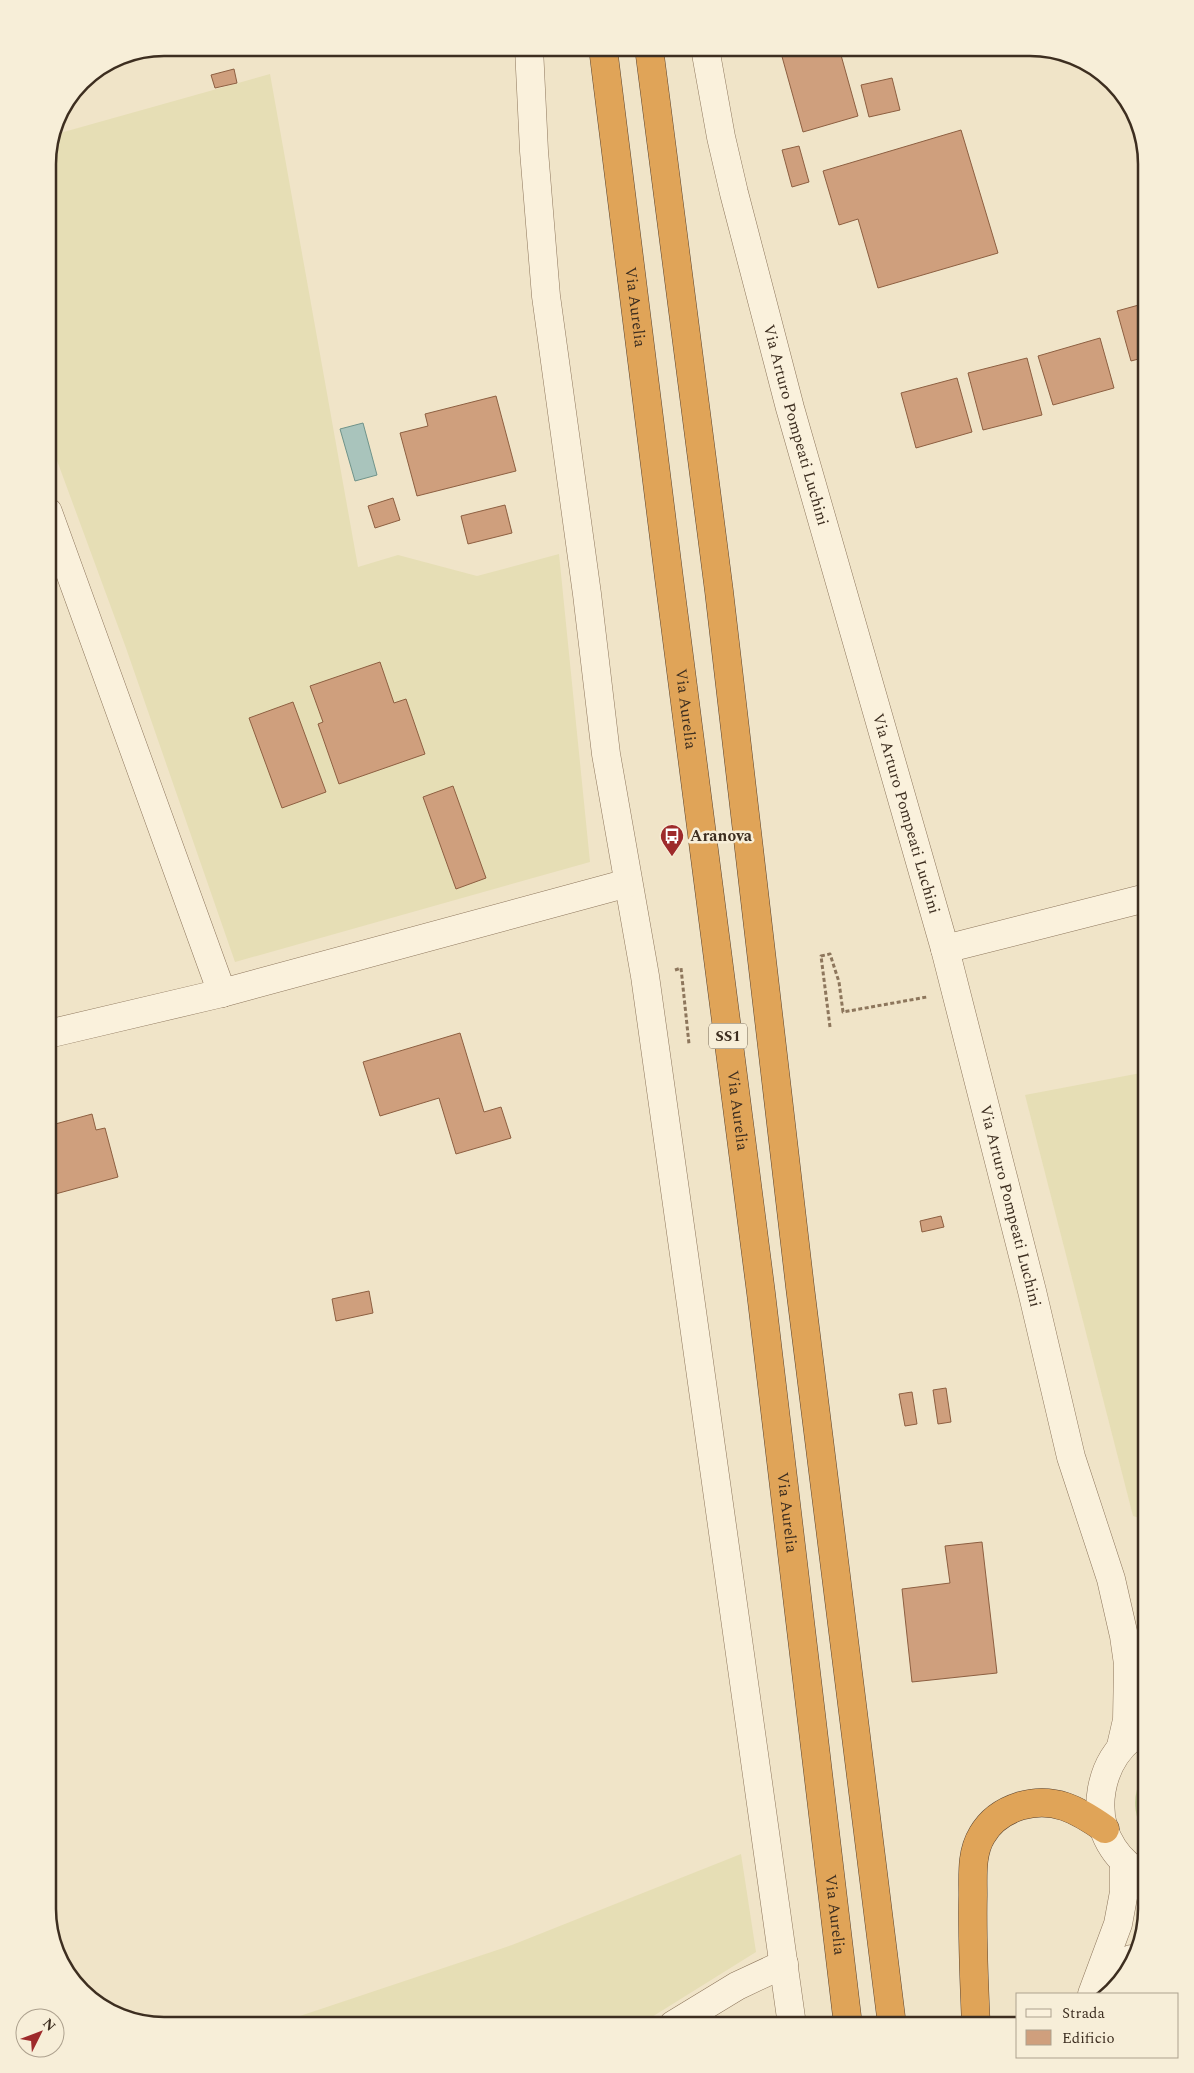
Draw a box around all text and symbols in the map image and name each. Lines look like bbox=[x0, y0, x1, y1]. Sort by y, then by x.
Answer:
street label: Via Aurelia bbox=[618, 265, 652, 349]
street label: Via Arturo Pompeati Luchini bbox=[757, 322, 835, 528]
street label: Via Aurelia bbox=[669, 667, 703, 751]
street label: Via Arturo Pompeati Luchini bbox=[866, 710, 946, 917]
bus stop icon: Aranova bbox=[659, 823, 685, 857]
place label: Aranova bbox=[690, 824, 753, 848]
road number: SS1 bbox=[709, 1024, 747, 1048]
street label: Via Aurelia bbox=[720, 1069, 755, 1152]
street label: Via Arturo Pompeati Luchini bbox=[973, 1102, 1047, 1309]
street label: Via Aurelia bbox=[770, 1471, 804, 1554]
street label: Via Aurelia bbox=[818, 1873, 852, 1956]
legend bbox=[1016, 1993, 1179, 2058]
text: Strada bbox=[1062, 2002, 1105, 2025]
north arrow bbox=[15, 2008, 65, 2058]
text: N bbox=[38, 2013, 61, 2036]
text: Edificio bbox=[1062, 2027, 1115, 2050]

